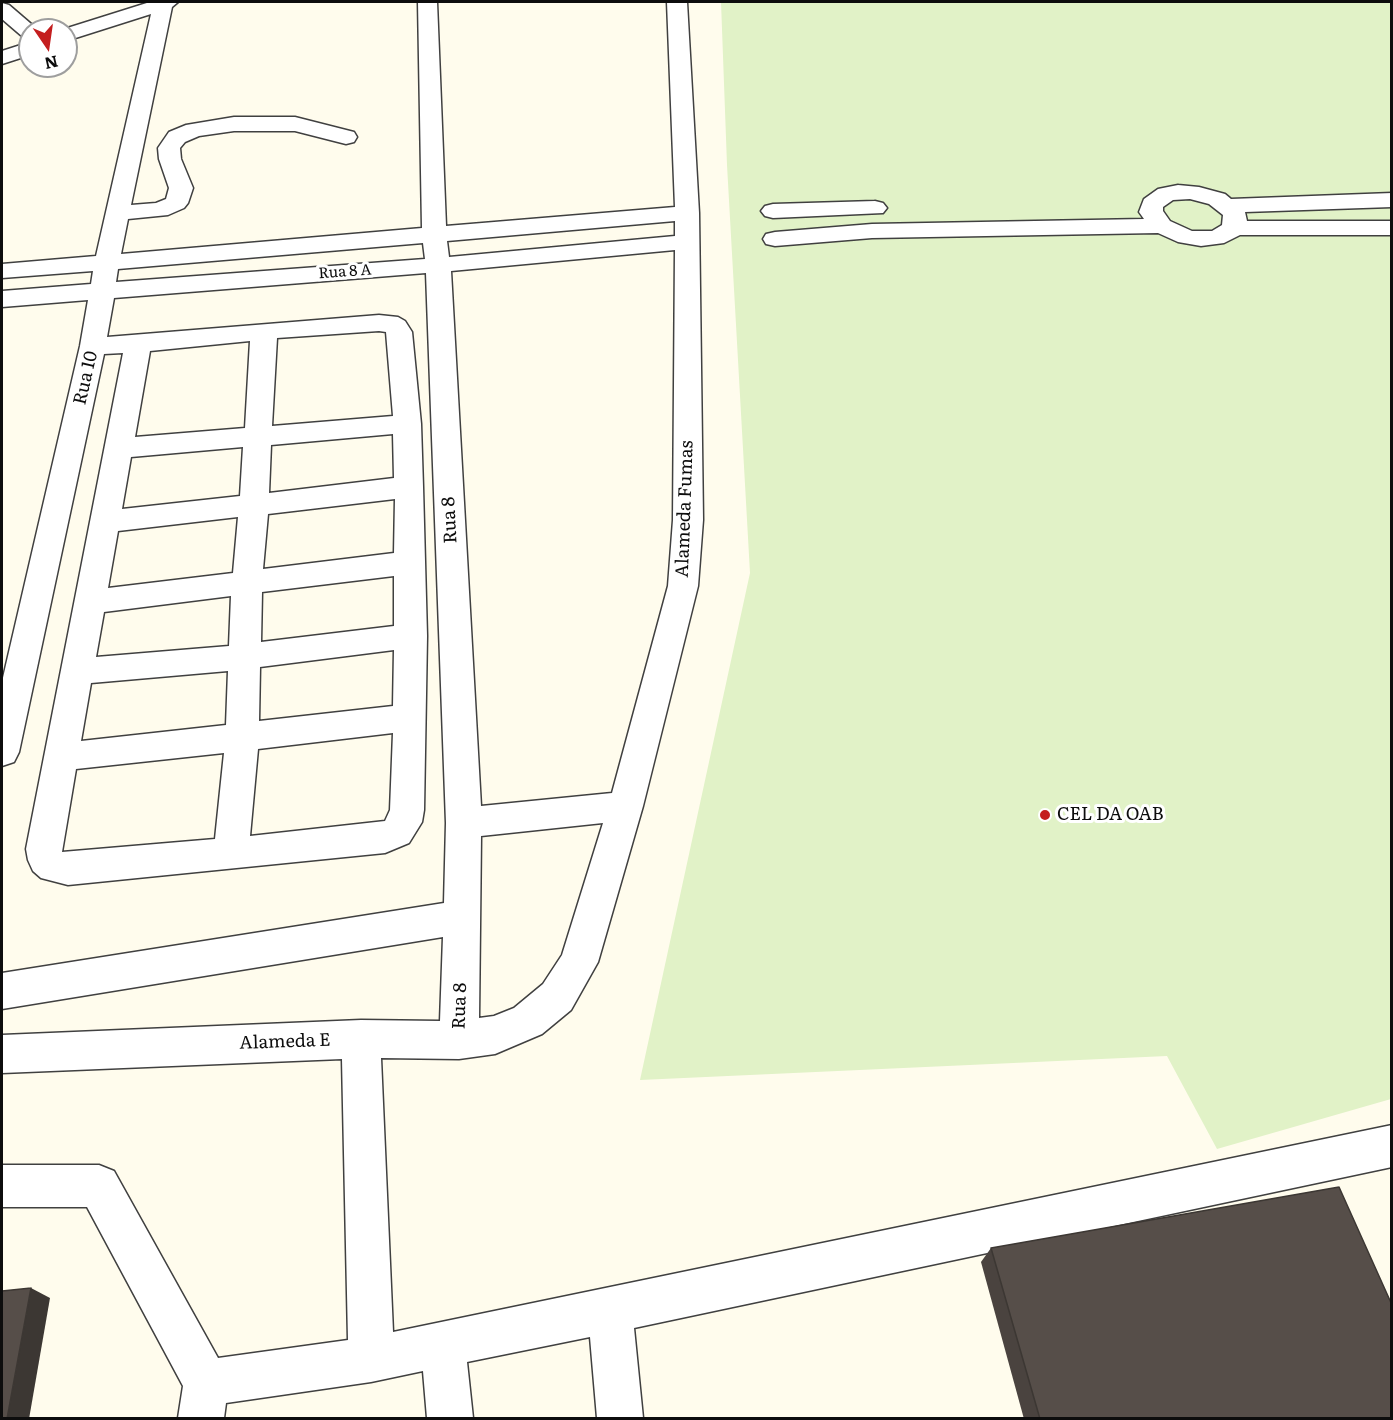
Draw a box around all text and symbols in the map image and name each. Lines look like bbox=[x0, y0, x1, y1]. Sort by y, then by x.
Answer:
north arrow bbox=[18, 18, 78, 78]
text: N bbox=[42, 50, 61, 77]
street label: Rua 8 A bbox=[318, 261, 372, 283]
street label: Rua 10 bbox=[69, 349, 103, 407]
street label: Alameda Fumas bbox=[672, 440, 698, 578]
street label: Rua 8 bbox=[438, 496, 462, 544]
place label: CEL DA OAB bbox=[1057, 804, 1164, 826]
marker: CEL DA OAB bbox=[1038, 808, 1052, 822]
street label: Rua 8 bbox=[448, 982, 472, 1030]
street label: Alameda E bbox=[239, 1030, 331, 1054]

